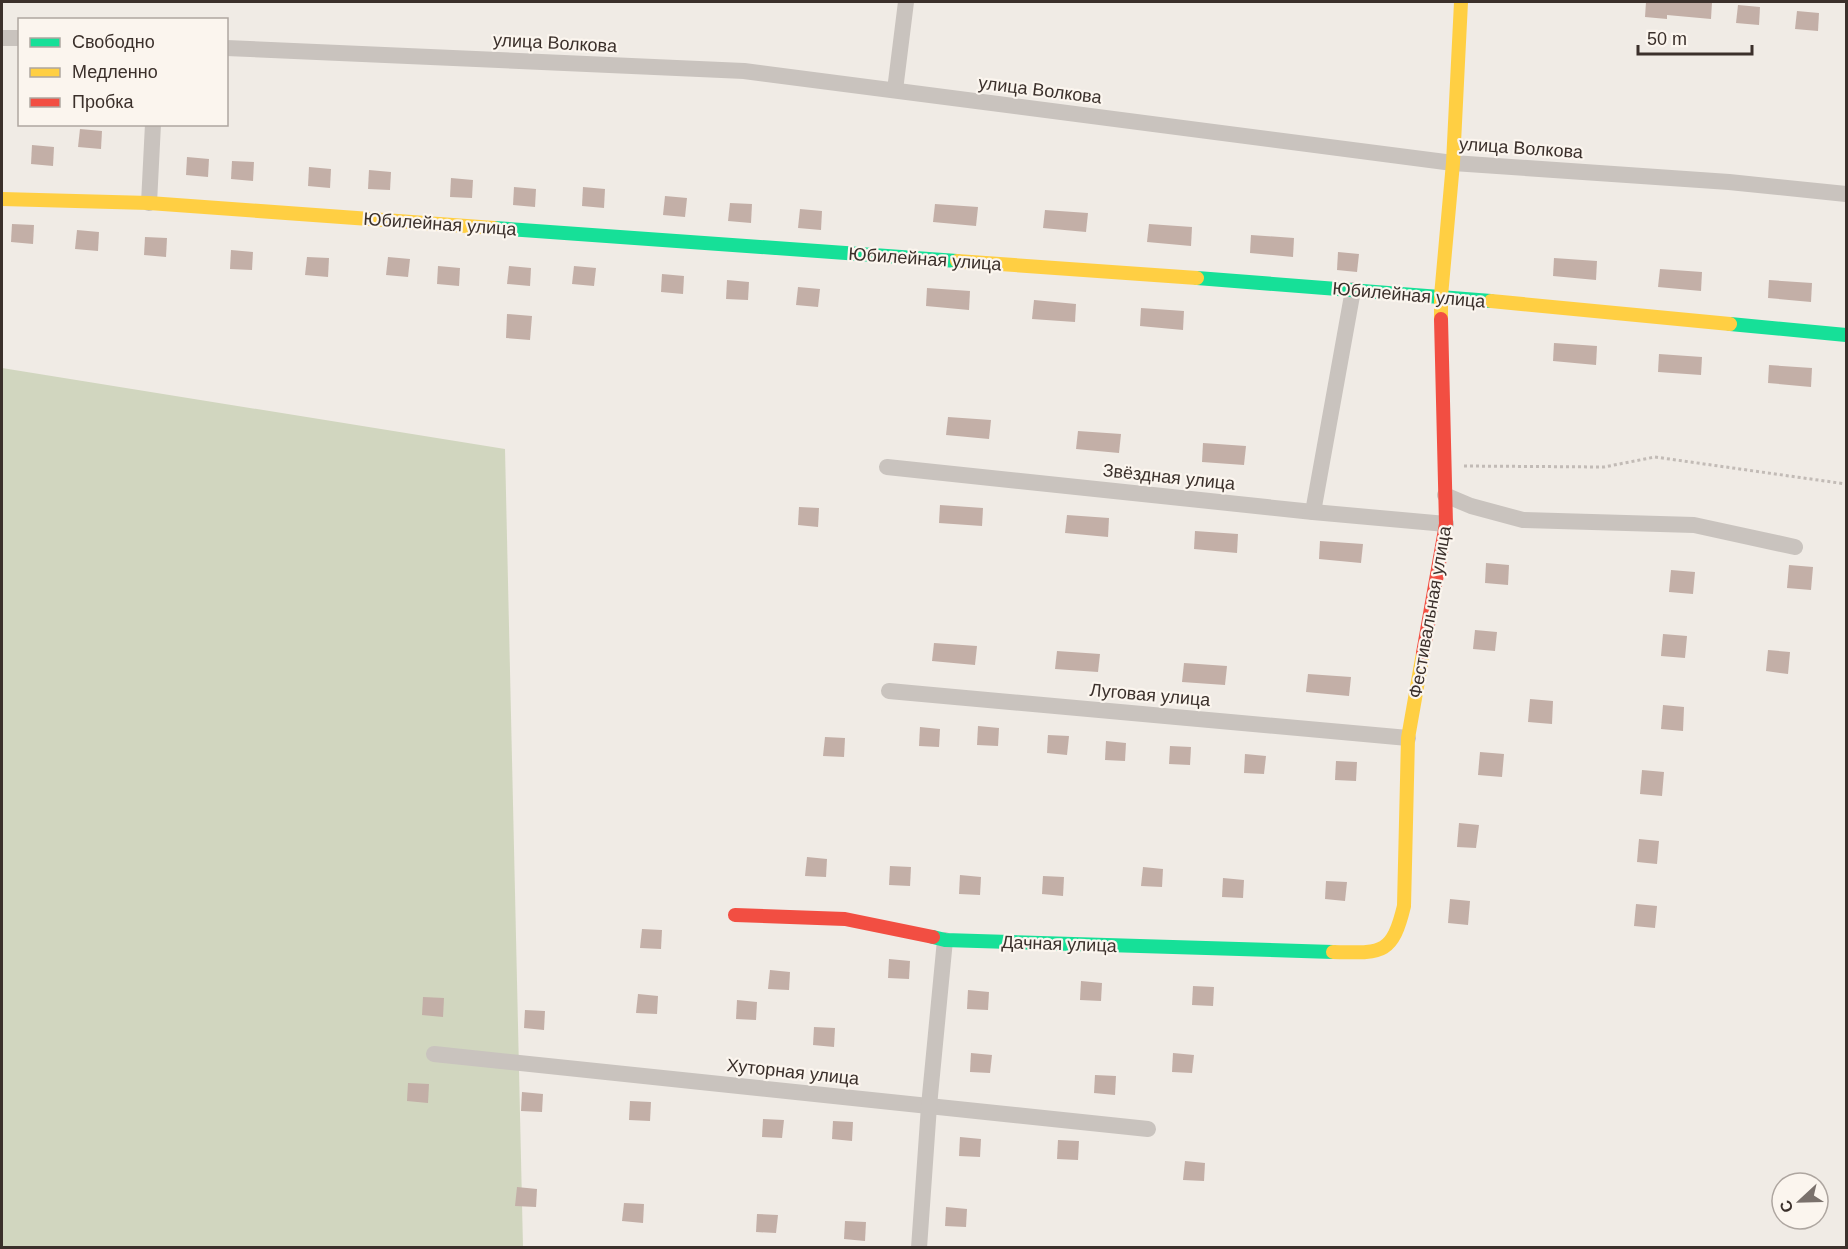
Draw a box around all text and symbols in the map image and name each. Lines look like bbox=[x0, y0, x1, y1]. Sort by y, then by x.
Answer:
legend bbox=[18, 18, 228, 126]
scale bar bbox=[1638, 18, 1752, 56]
text: 50 m bbox=[1647, 29, 1687, 49]
street label: улица Волкова bbox=[493, 30, 618, 56]
text: Свободно bbox=[72, 32, 155, 52]
text: Медленно bbox=[72, 62, 158, 82]
street label: улица Волкова bbox=[977, 73, 1104, 108]
text: Пробка bbox=[72, 92, 135, 112]
street label: улица Волкова bbox=[1458, 134, 1585, 162]
street label: Юбилейная улица bbox=[363, 209, 518, 239]
street label: Юбилейная улица bbox=[848, 244, 1003, 274]
street label: Юбилейная улица bbox=[1332, 278, 1487, 312]
street label: Звёздная улица bbox=[1102, 460, 1237, 494]
street label: Фестивальная улица bbox=[1405, 523, 1455, 700]
street label: Луговая улица bbox=[1089, 680, 1212, 710]
street label: Дачная улица bbox=[1001, 932, 1118, 956]
street label: Хуторная улица bbox=[726, 1055, 861, 1089]
north arrow bbox=[1770, 1171, 1830, 1231]
text: С bbox=[1776, 1197, 1797, 1215]

